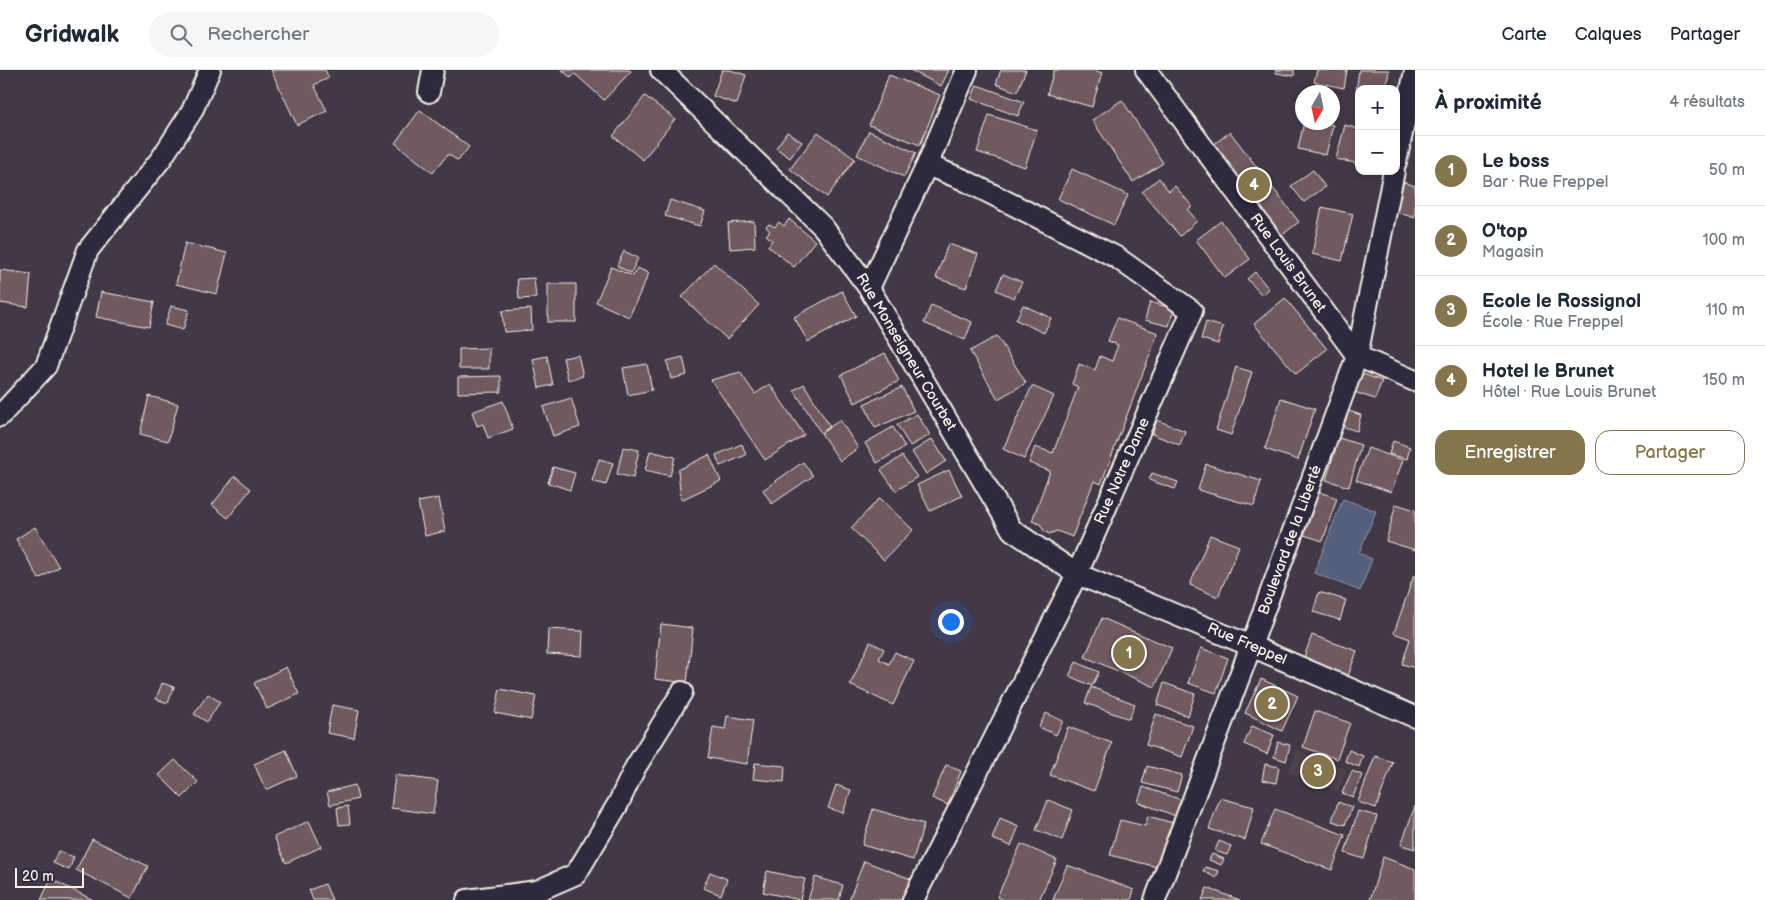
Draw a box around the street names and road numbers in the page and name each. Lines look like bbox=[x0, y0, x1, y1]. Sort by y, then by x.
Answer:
street label: Rue Louis Brunet bbox=[1246, 210, 1331, 317]
street label: Rue Monseigneur Courbet bbox=[851, 270, 961, 435]
street label: Rue Notre Dame bbox=[1090, 415, 1154, 527]
street label: Boulevard de la Liberté bbox=[1254, 463, 1326, 617]
street label: Rue Freppel bbox=[1204, 619, 1290, 669]

